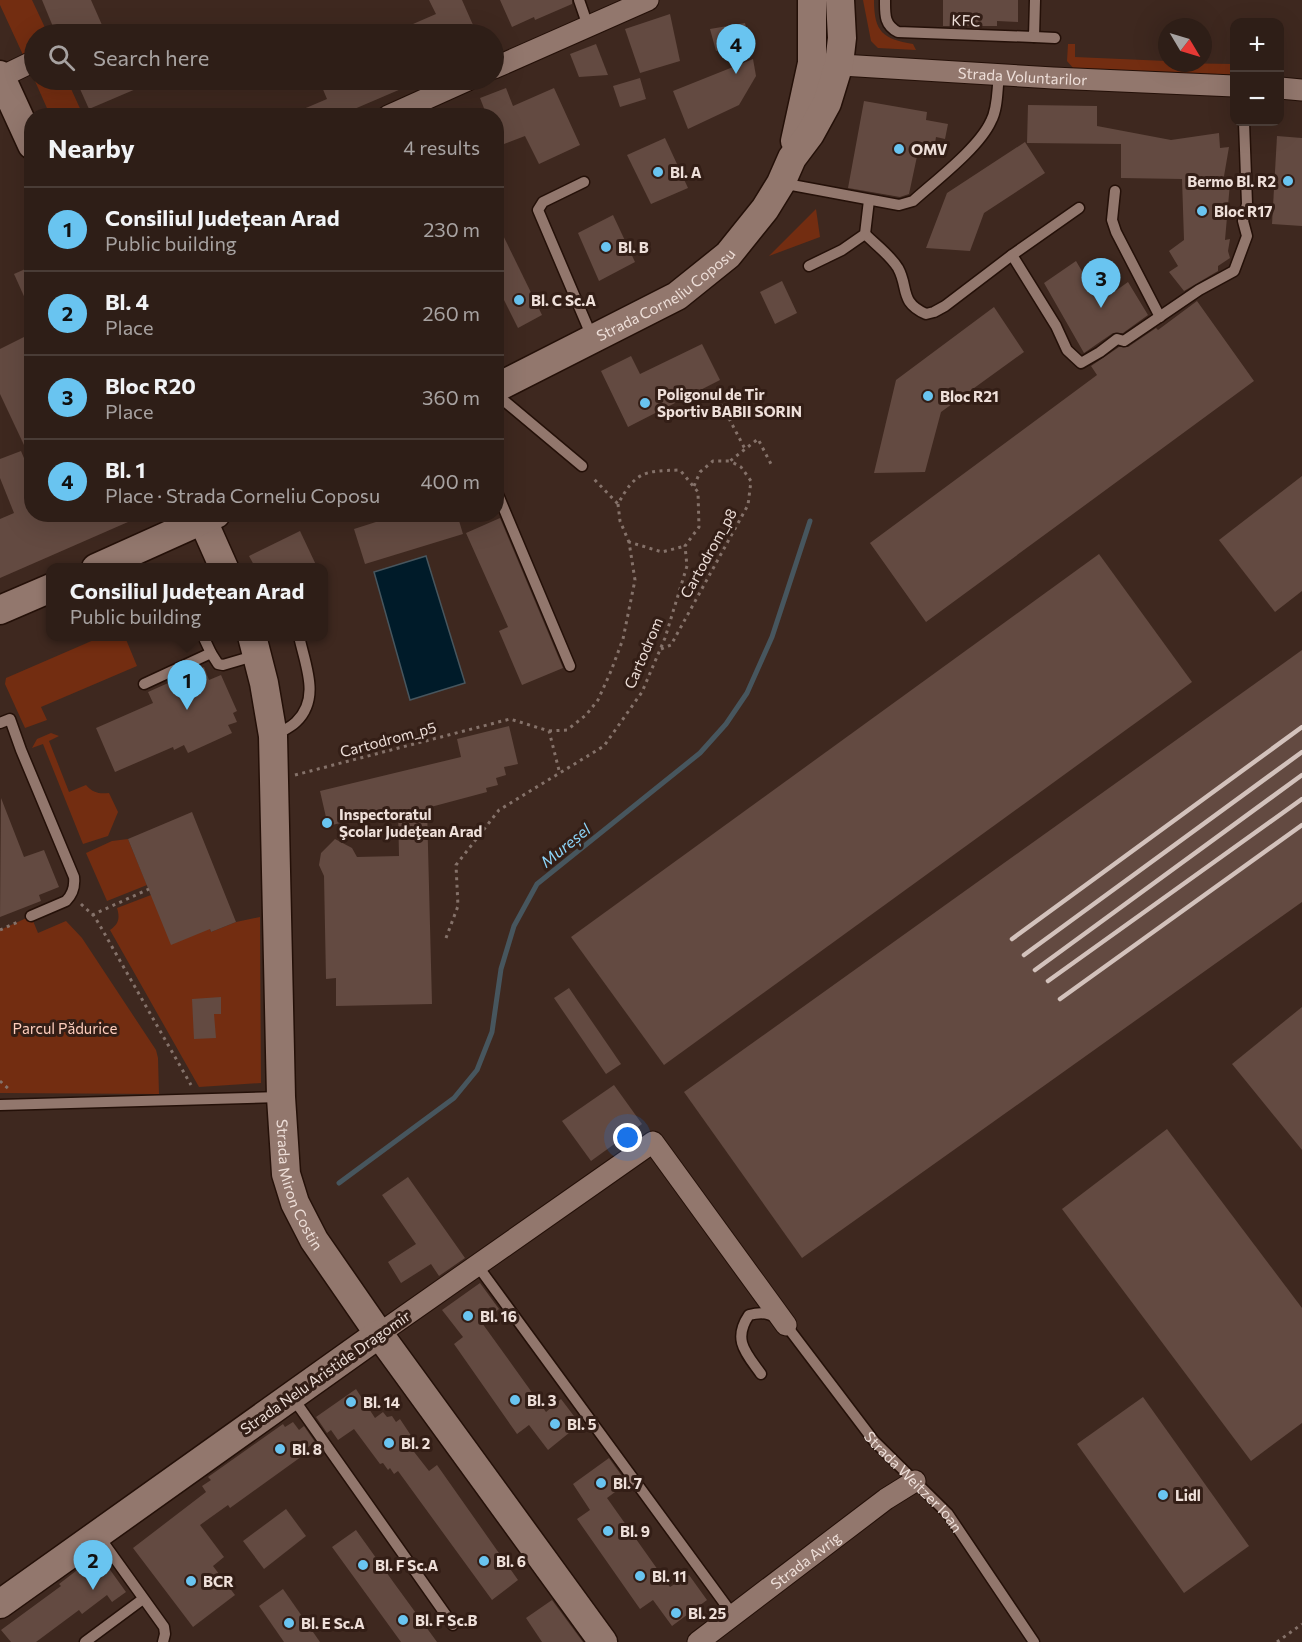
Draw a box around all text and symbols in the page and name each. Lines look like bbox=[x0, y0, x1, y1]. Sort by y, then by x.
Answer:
street label: KFC bbox=[951, 11, 981, 29]
north arrow bbox=[1158, 18, 1212, 72]
map controls bbox=[1230, 18, 1284, 126]
button: + bbox=[1230, 18, 1284, 72]
search box bbox=[24, 24, 504, 90]
pin: 4 bbox=[716, 25, 756, 74]
icon: search bbox=[45, 41, 78, 74]
text: Search here bbox=[93, 44, 209, 71]
street label: Strada Voluntarilor bbox=[957, 63, 1088, 89]
button: − bbox=[1230, 72, 1284, 126]
text: Nearby bbox=[48, 132, 135, 163]
text: 4 results bbox=[403, 135, 480, 159]
place label: OMV bbox=[911, 140, 948, 158]
marker: OMV bbox=[892, 142, 906, 156]
place label: Bl. A bbox=[670, 163, 702, 181]
marker: Bl. A bbox=[651, 165, 665, 179]
place label: Bermo Bl. R2 bbox=[1187, 172, 1276, 190]
marker: Bermo Bl. R2 bbox=[1281, 174, 1295, 188]
place label: Bloc R17 bbox=[1214, 202, 1273, 220]
text: Consiliul Județean Arad bbox=[105, 204, 340, 231]
marker: Bloc R17 bbox=[1195, 204, 1209, 218]
text: 1 bbox=[63, 217, 72, 241]
text: 230 m bbox=[423, 217, 480, 241]
text: Public building bbox=[105, 231, 237, 255]
place label: Bl. B bbox=[618, 238, 649, 256]
marker: Bl. B bbox=[599, 240, 613, 254]
street label: Strada Corneliu Coposu bbox=[593, 245, 739, 345]
pin: 3 bbox=[1082, 258, 1120, 308]
text: Bl. 4 bbox=[105, 288, 149, 315]
place label: Bl. C Sc.A bbox=[531, 291, 596, 309]
marker: Bl. C Sc.A bbox=[512, 293, 526, 307]
text: 2 bbox=[62, 301, 73, 325]
text: 260 m bbox=[422, 301, 480, 325]
text: Place bbox=[105, 315, 154, 339]
text: Bloc R20 bbox=[105, 372, 196, 399]
text: 3 bbox=[62, 385, 73, 409]
text: 360 m bbox=[422, 385, 480, 409]
place label: Poligonul de Tir Sportiv BABII SORIN bbox=[657, 385, 802, 420]
place label: Bloc R21 bbox=[940, 387, 999, 405]
marker: Bloc R21 bbox=[921, 389, 935, 403]
marker: Poligonul de Tir Sportiv BABII SORIN bbox=[638, 396, 652, 410]
text: Place bbox=[105, 399, 154, 423]
text: Bl. 1 bbox=[105, 456, 146, 483]
text: 4 bbox=[61, 469, 74, 493]
text: 400 m bbox=[421, 469, 480, 493]
text: Place · Strada Corneliu Coposu bbox=[105, 483, 380, 507]
street label: Cartodrom_p8 bbox=[676, 505, 740, 601]
popup bbox=[46, 563, 328, 641]
text: Consiliul Județean Arad bbox=[70, 577, 304, 604]
text: Public building bbox=[70, 604, 201, 628]
street label: Cartodrom bbox=[620, 615, 666, 691]
pin: 1 bbox=[168, 660, 207, 710]
street label: Cartodrom_p5 bbox=[338, 717, 438, 761]
place label: Inspectoratul Şcolar Judeţean Arad bbox=[339, 805, 482, 840]
marker: Inspectoratul Şcolar Judeţean Arad bbox=[320, 816, 334, 830]
water label: Mureșel bbox=[536, 819, 596, 872]
park label: Parcul Pădurice bbox=[13, 1019, 118, 1037]
street label: Strada Miron Costin bbox=[273, 1119, 327, 1253]
your location bbox=[613, 1123, 642, 1152]
street label: Strada Nelu Aristide Dragomir bbox=[237, 1306, 413, 1438]
place label: Bl. 16 bbox=[480, 1307, 517, 1325]
marker: Bl. 16 bbox=[461, 1309, 475, 1323]
place label: Bl. 3 bbox=[527, 1391, 557, 1409]
place label: Bl. 14 bbox=[363, 1393, 400, 1411]
marker: Bl. 3 bbox=[508, 1393, 522, 1407]
marker: Bl. 14 bbox=[344, 1395, 358, 1409]
place label: Bl. 5 bbox=[567, 1415, 597, 1433]
marker: Bl. 5 bbox=[548, 1417, 562, 1431]
street label: Strada Weitzer Ioan bbox=[861, 1427, 967, 1535]
place label: Bl. 2 bbox=[401, 1434, 430, 1452]
marker: Bl. 2 bbox=[382, 1436, 396, 1450]
place label: Bl. 8 bbox=[292, 1440, 322, 1458]
marker: Bl. 8 bbox=[273, 1442, 287, 1456]
place label: Bl. 7 bbox=[613, 1474, 642, 1492]
marker: Bl. 7 bbox=[594, 1476, 608, 1490]
place label: Lidl bbox=[1175, 1486, 1201, 1504]
marker: Lidl bbox=[1156, 1488, 1170, 1502]
place label: Bl. 9 bbox=[620, 1522, 650, 1540]
marker: Bl. 9 bbox=[601, 1524, 615, 1538]
street label: Strada Avrig bbox=[767, 1528, 844, 1593]
pin: 2 bbox=[74, 1540, 112, 1590]
place label: Bl. 6 bbox=[496, 1552, 526, 1570]
marker: Bl. 6 bbox=[477, 1554, 491, 1568]
place label: Bl. F Sc.A bbox=[375, 1556, 439, 1574]
marker: Bl. F Sc.A bbox=[356, 1558, 370, 1572]
place label: Bl. 11 bbox=[652, 1567, 686, 1585]
marker: Bl. 11 bbox=[633, 1569, 647, 1583]
place label: BCR bbox=[203, 1572, 234, 1590]
marker: BCR bbox=[184, 1574, 198, 1588]
place label: Bl. 25 bbox=[688, 1604, 726, 1622]
marker: Bl. 25 bbox=[669, 1606, 683, 1620]
place label: Bl. F Sc.B bbox=[415, 1611, 478, 1629]
marker: Bl. F Sc.B bbox=[396, 1613, 410, 1627]
place label: Bl. E Sc.A bbox=[301, 1614, 365, 1632]
marker: Bl. E Sc.A bbox=[282, 1616, 296, 1630]

